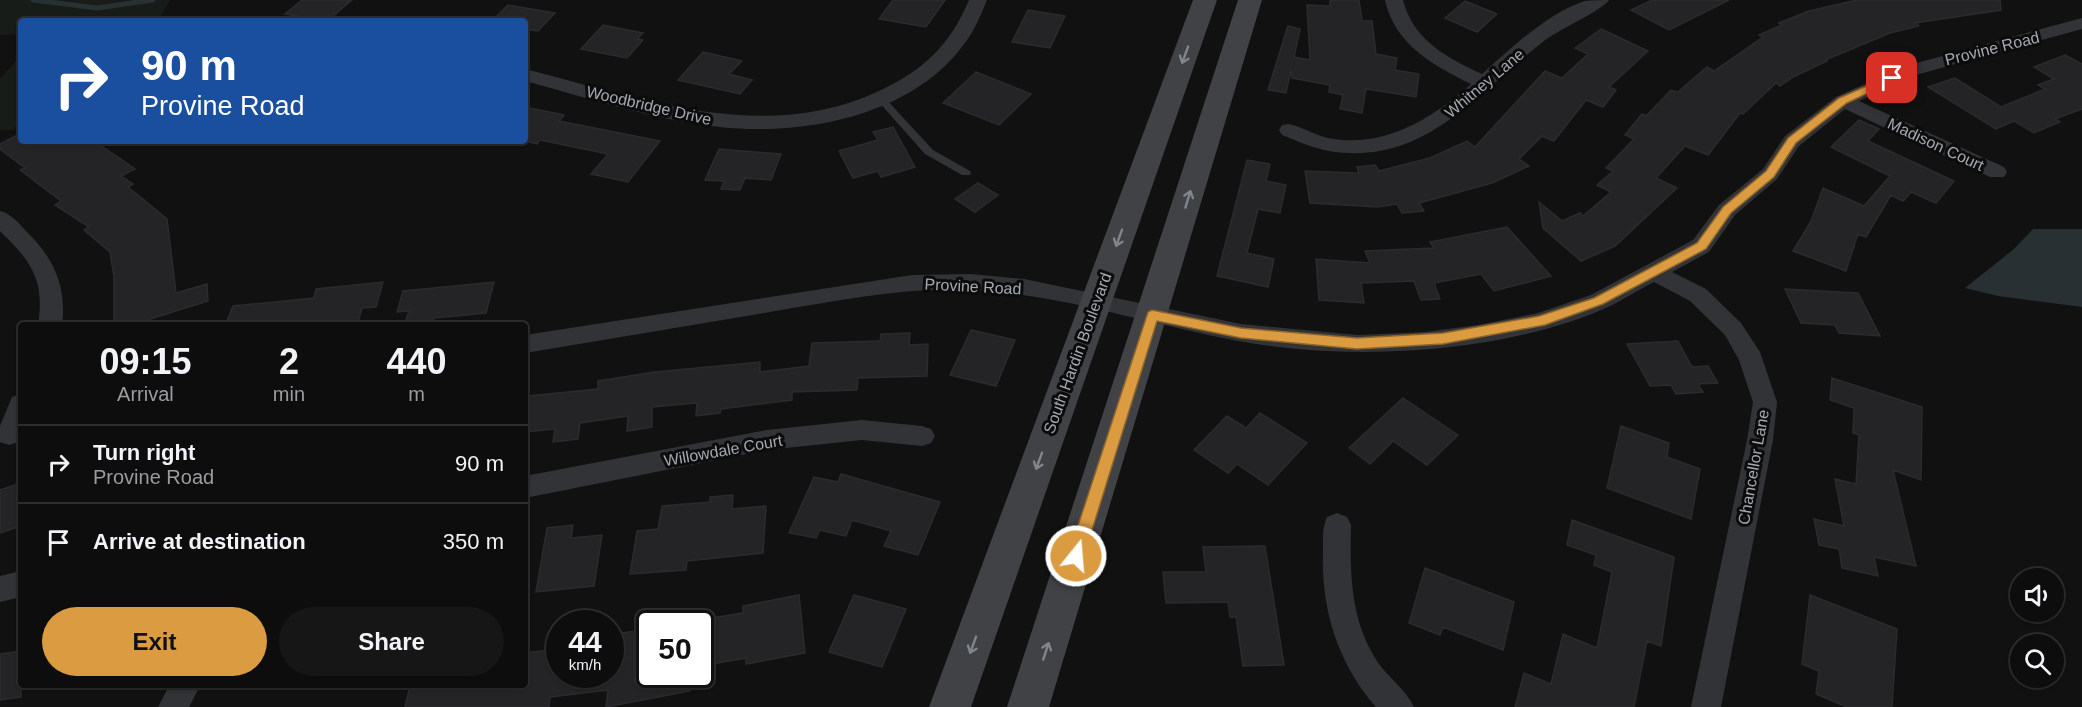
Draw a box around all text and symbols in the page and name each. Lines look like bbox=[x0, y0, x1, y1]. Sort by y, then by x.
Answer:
street label: Provine Road bbox=[1943, 29, 2041, 68]
icon: right bbox=[42, 42, 120, 120]
text: 90 m bbox=[141, 42, 237, 89]
one-way arrow bbox=[1179, 45, 1190, 64]
street label: Whitney Lane bbox=[1441, 45, 1527, 121]
pin bbox=[1866, 52, 1917, 103]
icon: arrive bbox=[1875, 61, 1908, 94]
street label: Woodbridge Drive bbox=[585, 83, 713, 128]
text: Provine Road bbox=[141, 91, 305, 121]
street label: Madison Court bbox=[1885, 115, 1987, 174]
one-way arrow bbox=[1183, 190, 1194, 209]
one-way arrow bbox=[1112, 229, 1123, 247]
street label: South Hardin Boulevard bbox=[1040, 270, 1115, 436]
street label: Provine Road bbox=[924, 275, 1022, 298]
text: 09:15 bbox=[99, 341, 191, 382]
text: 2 bbox=[279, 341, 299, 382]
text: 440 bbox=[386, 341, 447, 382]
text: Arrival bbox=[117, 383, 174, 405]
text: min bbox=[273, 383, 305, 405]
text: m bbox=[408, 383, 425, 405]
street label: Chancellor Lane bbox=[1735, 408, 1772, 526]
street label: Willowdale Court bbox=[662, 432, 784, 469]
text: Turn right bbox=[93, 440, 195, 465]
icon: right bbox=[42, 448, 75, 481]
text: 90 m bbox=[455, 451, 504, 476]
one-way arrow bbox=[1032, 452, 1043, 470]
text: Provine Road bbox=[93, 466, 214, 488]
position arrow bbox=[1044, 524, 1108, 588]
icon: arrive bbox=[42, 526, 75, 559]
text: Arrive at destination bbox=[93, 529, 306, 554]
text: 350 m bbox=[443, 529, 504, 554]
map controls bbox=[2010, 568, 2064, 688]
button: sound bbox=[2010, 568, 2064, 622]
button: Exit bbox=[42, 607, 267, 676]
button: Share bbox=[279, 607, 504, 676]
speed limit sign: 50 bbox=[636, 610, 714, 688]
text: 44 bbox=[568, 625, 602, 658]
button: search bbox=[2010, 634, 2064, 688]
one-way arrow bbox=[966, 635, 977, 654]
one-way arrow bbox=[1041, 642, 1052, 661]
text: km/h bbox=[569, 656, 601, 673]

